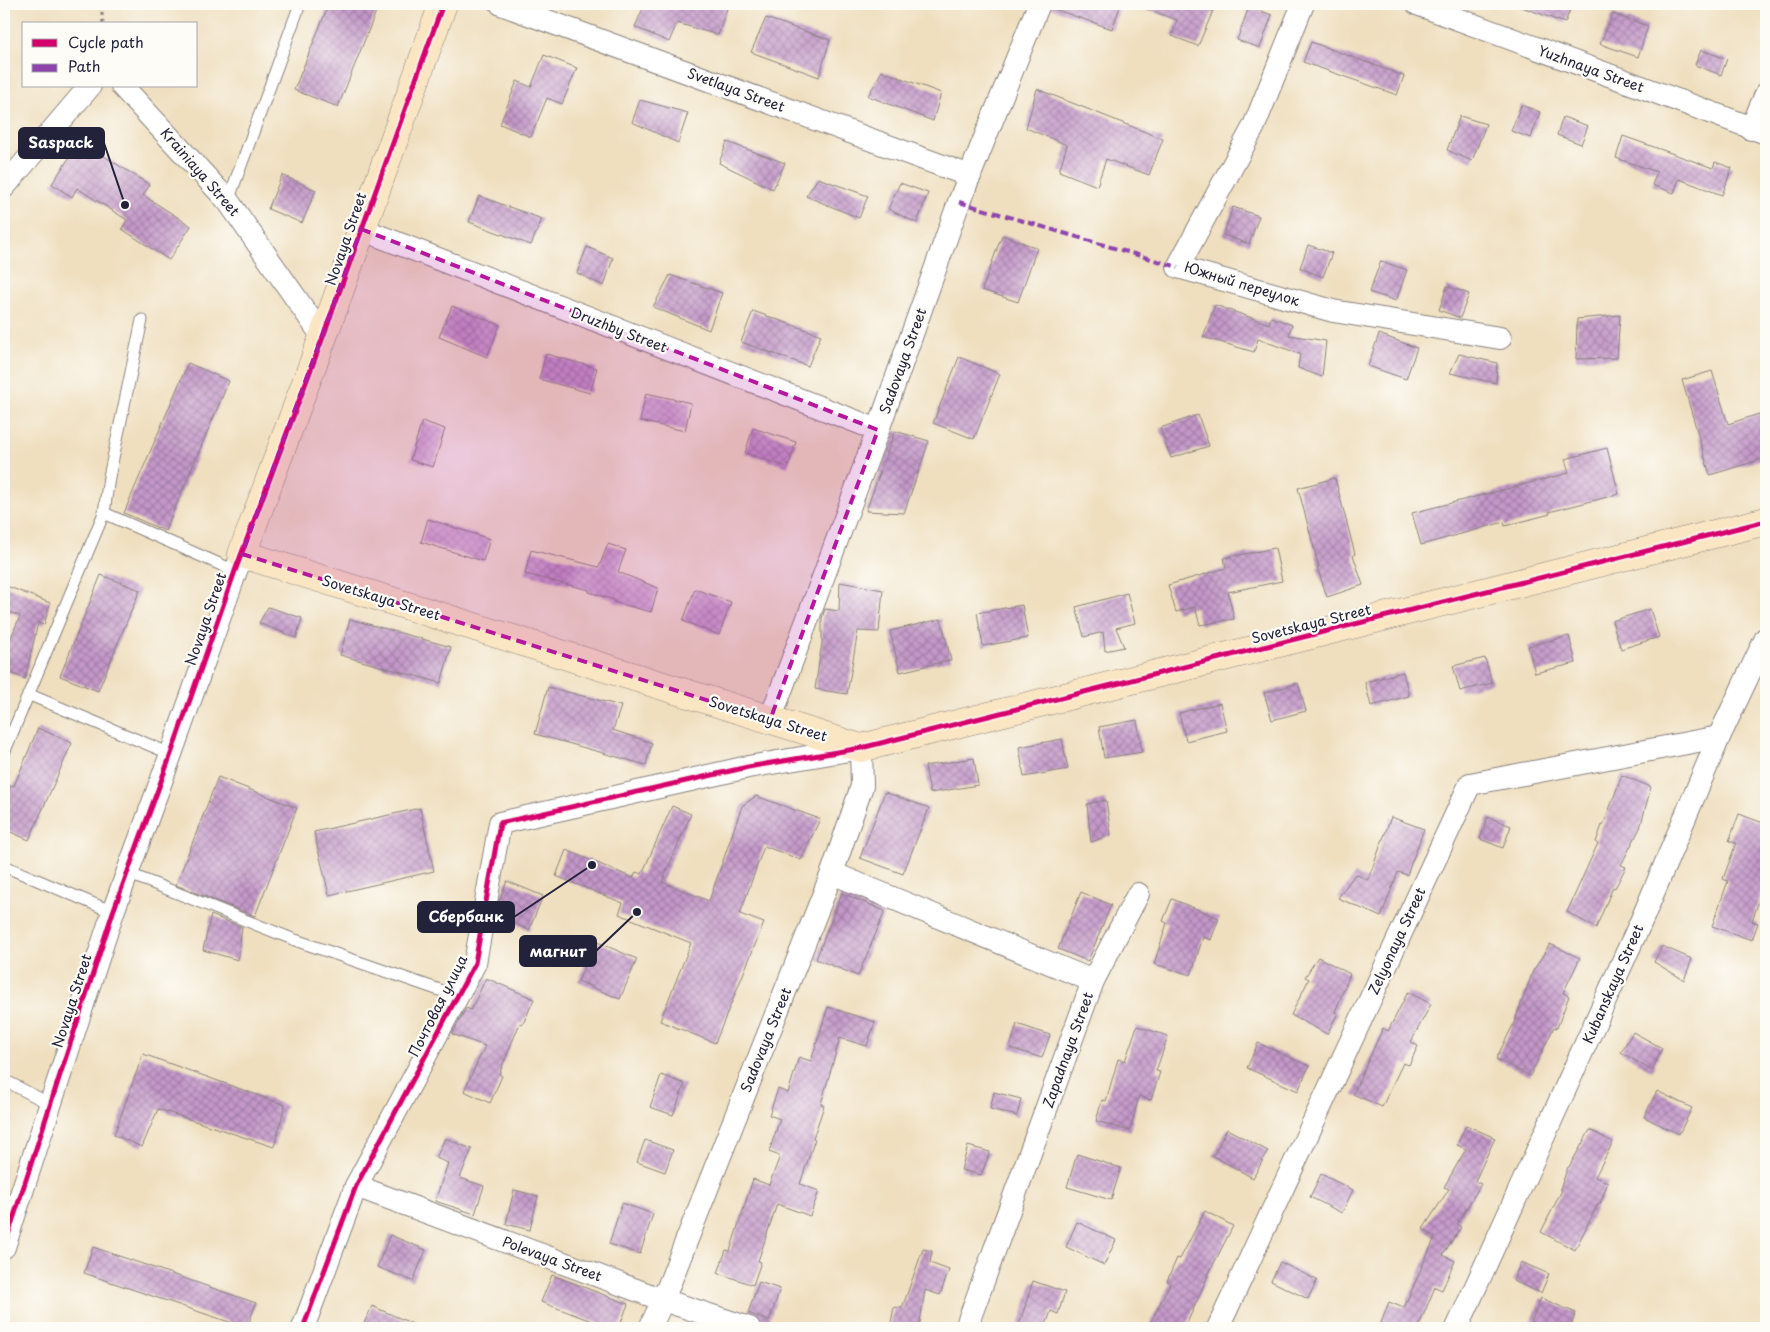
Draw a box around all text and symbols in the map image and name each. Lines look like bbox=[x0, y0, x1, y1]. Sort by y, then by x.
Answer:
legend bbox=[22, 22, 198, 88]
text: Cycle path bbox=[68, 30, 144, 53]
street label: Yuzhnaya Street bbox=[1535, 40, 1647, 97]
text: Path bbox=[68, 54, 100, 77]
street label: Svetlaya Street bbox=[685, 62, 788, 117]
street label: Krainiaya Street bbox=[156, 123, 245, 221]
callout: Saspack bbox=[19, 128, 104, 158]
text: Saspack bbox=[28, 130, 94, 153]
street label: Novaya Street bbox=[320, 189, 371, 288]
street label: Южный переулок bbox=[1182, 256, 1303, 311]
street label: Druzhby Street bbox=[568, 302, 671, 358]
street label: Sadovaya Street bbox=[874, 305, 932, 417]
street label: Novaya Street bbox=[180, 569, 231, 668]
street label: Sovetskaya Street bbox=[319, 570, 443, 626]
street label: Sovetskaya Street bbox=[1249, 598, 1373, 649]
street label: Sovetskaya Street bbox=[706, 691, 830, 747]
street label: Zelyonaya Street bbox=[1363, 884, 1431, 998]
callout: Сбербанк bbox=[418, 902, 514, 932]
text: Сбербанк bbox=[428, 904, 504, 927]
street label: Kubanskaya Street bbox=[1577, 921, 1648, 1047]
callout: магнит bbox=[520, 936, 596, 966]
text: магнит bbox=[530, 939, 587, 962]
street label: Novaya Street bbox=[46, 951, 97, 1050]
street label: Почтовая улица bbox=[403, 951, 472, 1060]
street label: Sadovaya Street bbox=[735, 984, 796, 1095]
street label: Zapadnaya Street bbox=[1037, 989, 1098, 1111]
street label: Polevaya Street bbox=[499, 1231, 605, 1286]

